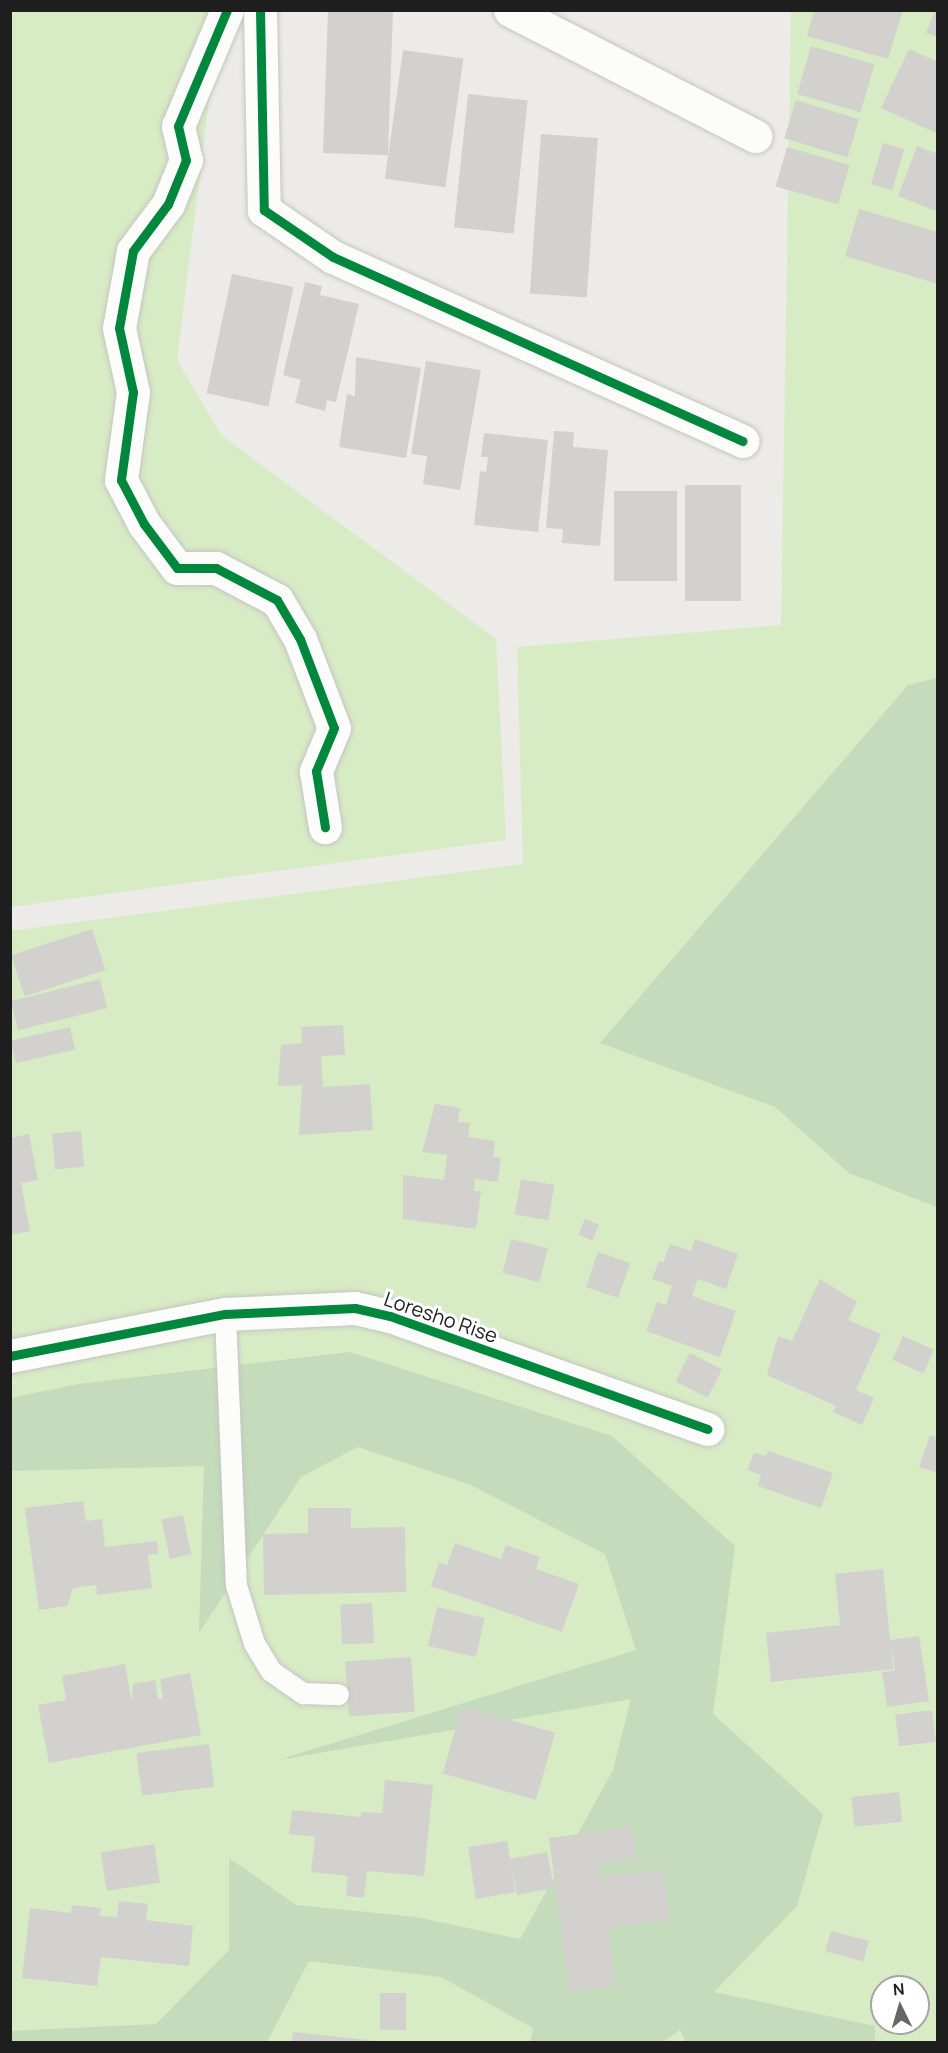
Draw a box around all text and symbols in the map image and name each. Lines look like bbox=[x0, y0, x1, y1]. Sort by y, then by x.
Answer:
street label: Loresho Rise bbox=[381, 1286, 501, 1348]
north arrow bbox=[870, 1975, 930, 2035]
text: N bbox=[892, 1978, 905, 2001]

